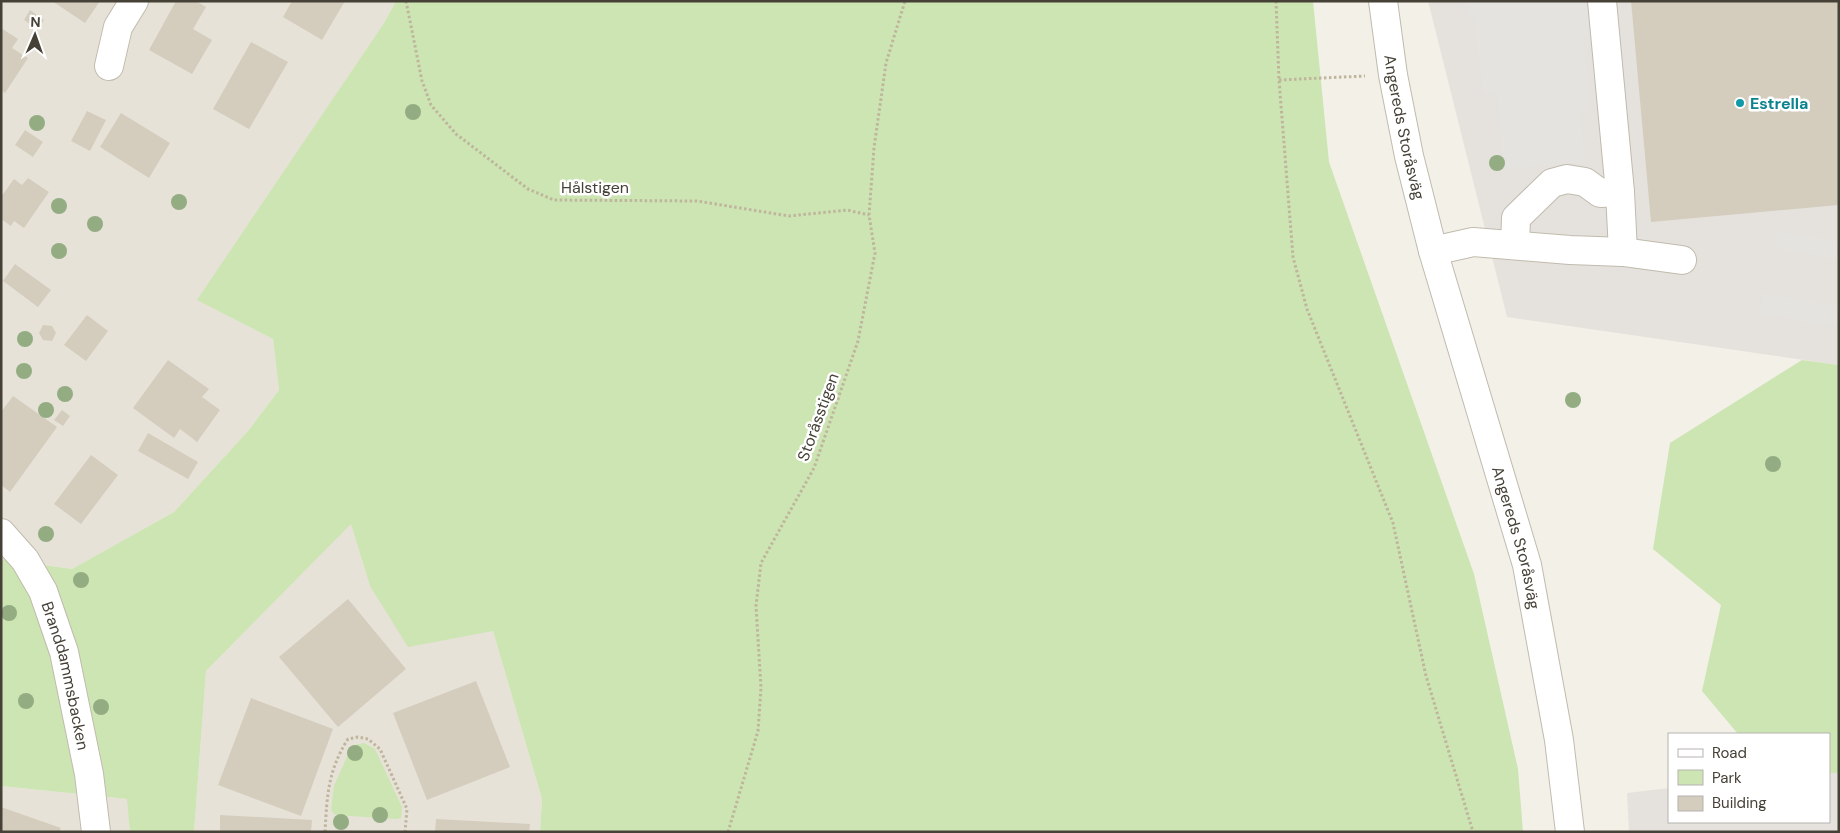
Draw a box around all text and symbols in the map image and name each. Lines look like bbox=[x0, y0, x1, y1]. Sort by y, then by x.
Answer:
north arrow bbox=[10, 10, 60, 60]
text: N bbox=[30, 13, 41, 31]
street label: Angereds Storåsväg bbox=[1380, 53, 1430, 202]
place label: Estrella bbox=[1750, 93, 1809, 114]
marker: Estrella bbox=[1734, 97, 1746, 109]
street label: Hålstigen bbox=[561, 177, 629, 198]
street label: Storåsstigen bbox=[792, 370, 844, 464]
street label: Angereds Storåsväg bbox=[1487, 464, 1545, 611]
street label: Branddammsbacken bbox=[37, 599, 94, 752]
legend bbox=[1668, 733, 1830, 823]
text: Road bbox=[1712, 743, 1747, 763]
text: Park bbox=[1712, 768, 1742, 788]
text: Building bbox=[1712, 793, 1767, 813]

